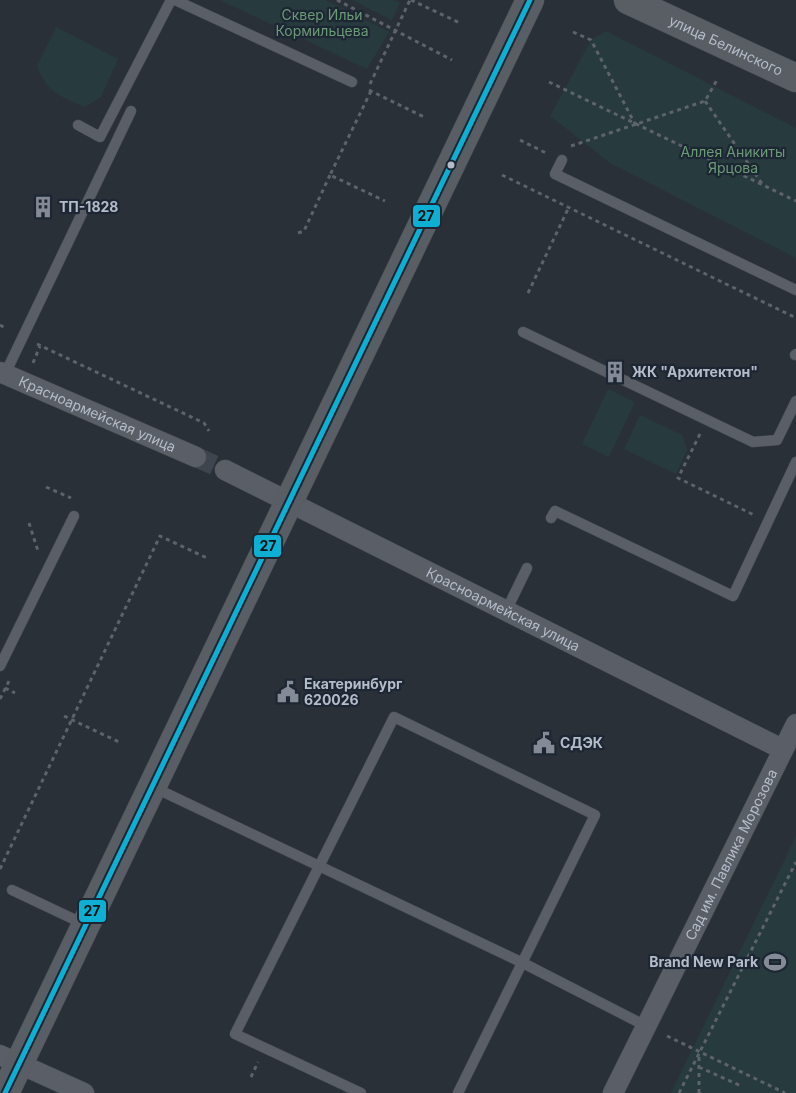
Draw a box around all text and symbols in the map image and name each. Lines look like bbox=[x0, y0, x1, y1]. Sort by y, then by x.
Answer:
park label: Сквер Ильи Кормильцева bbox=[275, 6, 369, 39]
street label: улица Белинского bbox=[667, 11, 786, 79]
park label: Аллея Аникиты Ярцова bbox=[681, 143, 785, 176]
unlabelled marker bbox=[446, 160, 456, 170]
building icon: ТП-1828 bbox=[30, 194, 56, 220]
place label: ТП-1828 bbox=[59, 198, 118, 215]
line badge: 27 bbox=[412, 204, 441, 228]
text: 27 bbox=[418, 207, 434, 224]
building icon: ЖК "Архитектон" bbox=[602, 359, 628, 385]
place label: ЖК "Архитектон" bbox=[632, 363, 758, 380]
street label: Красноармейская улица bbox=[16, 372, 179, 455]
line badge: 27 bbox=[253, 534, 282, 558]
text: 27 bbox=[260, 537, 276, 554]
street label: Красноармейская улица bbox=[424, 563, 583, 654]
place label: Екатеринбург 620026 bbox=[304, 675, 403, 708]
public building icon: Екатеринбург 620026 bbox=[275, 679, 301, 705]
public building icon: СДЭК bbox=[531, 730, 557, 756]
place label: СДЭК bbox=[560, 734, 603, 751]
street label: Сад им. Павлика Морозова bbox=[681, 766, 780, 943]
line badge: 27 bbox=[78, 899, 107, 923]
text: 27 bbox=[84, 902, 100, 919]
sports icon: Brand New Park bbox=[762, 949, 788, 975]
place label: Brand New Park bbox=[649, 953, 759, 970]

